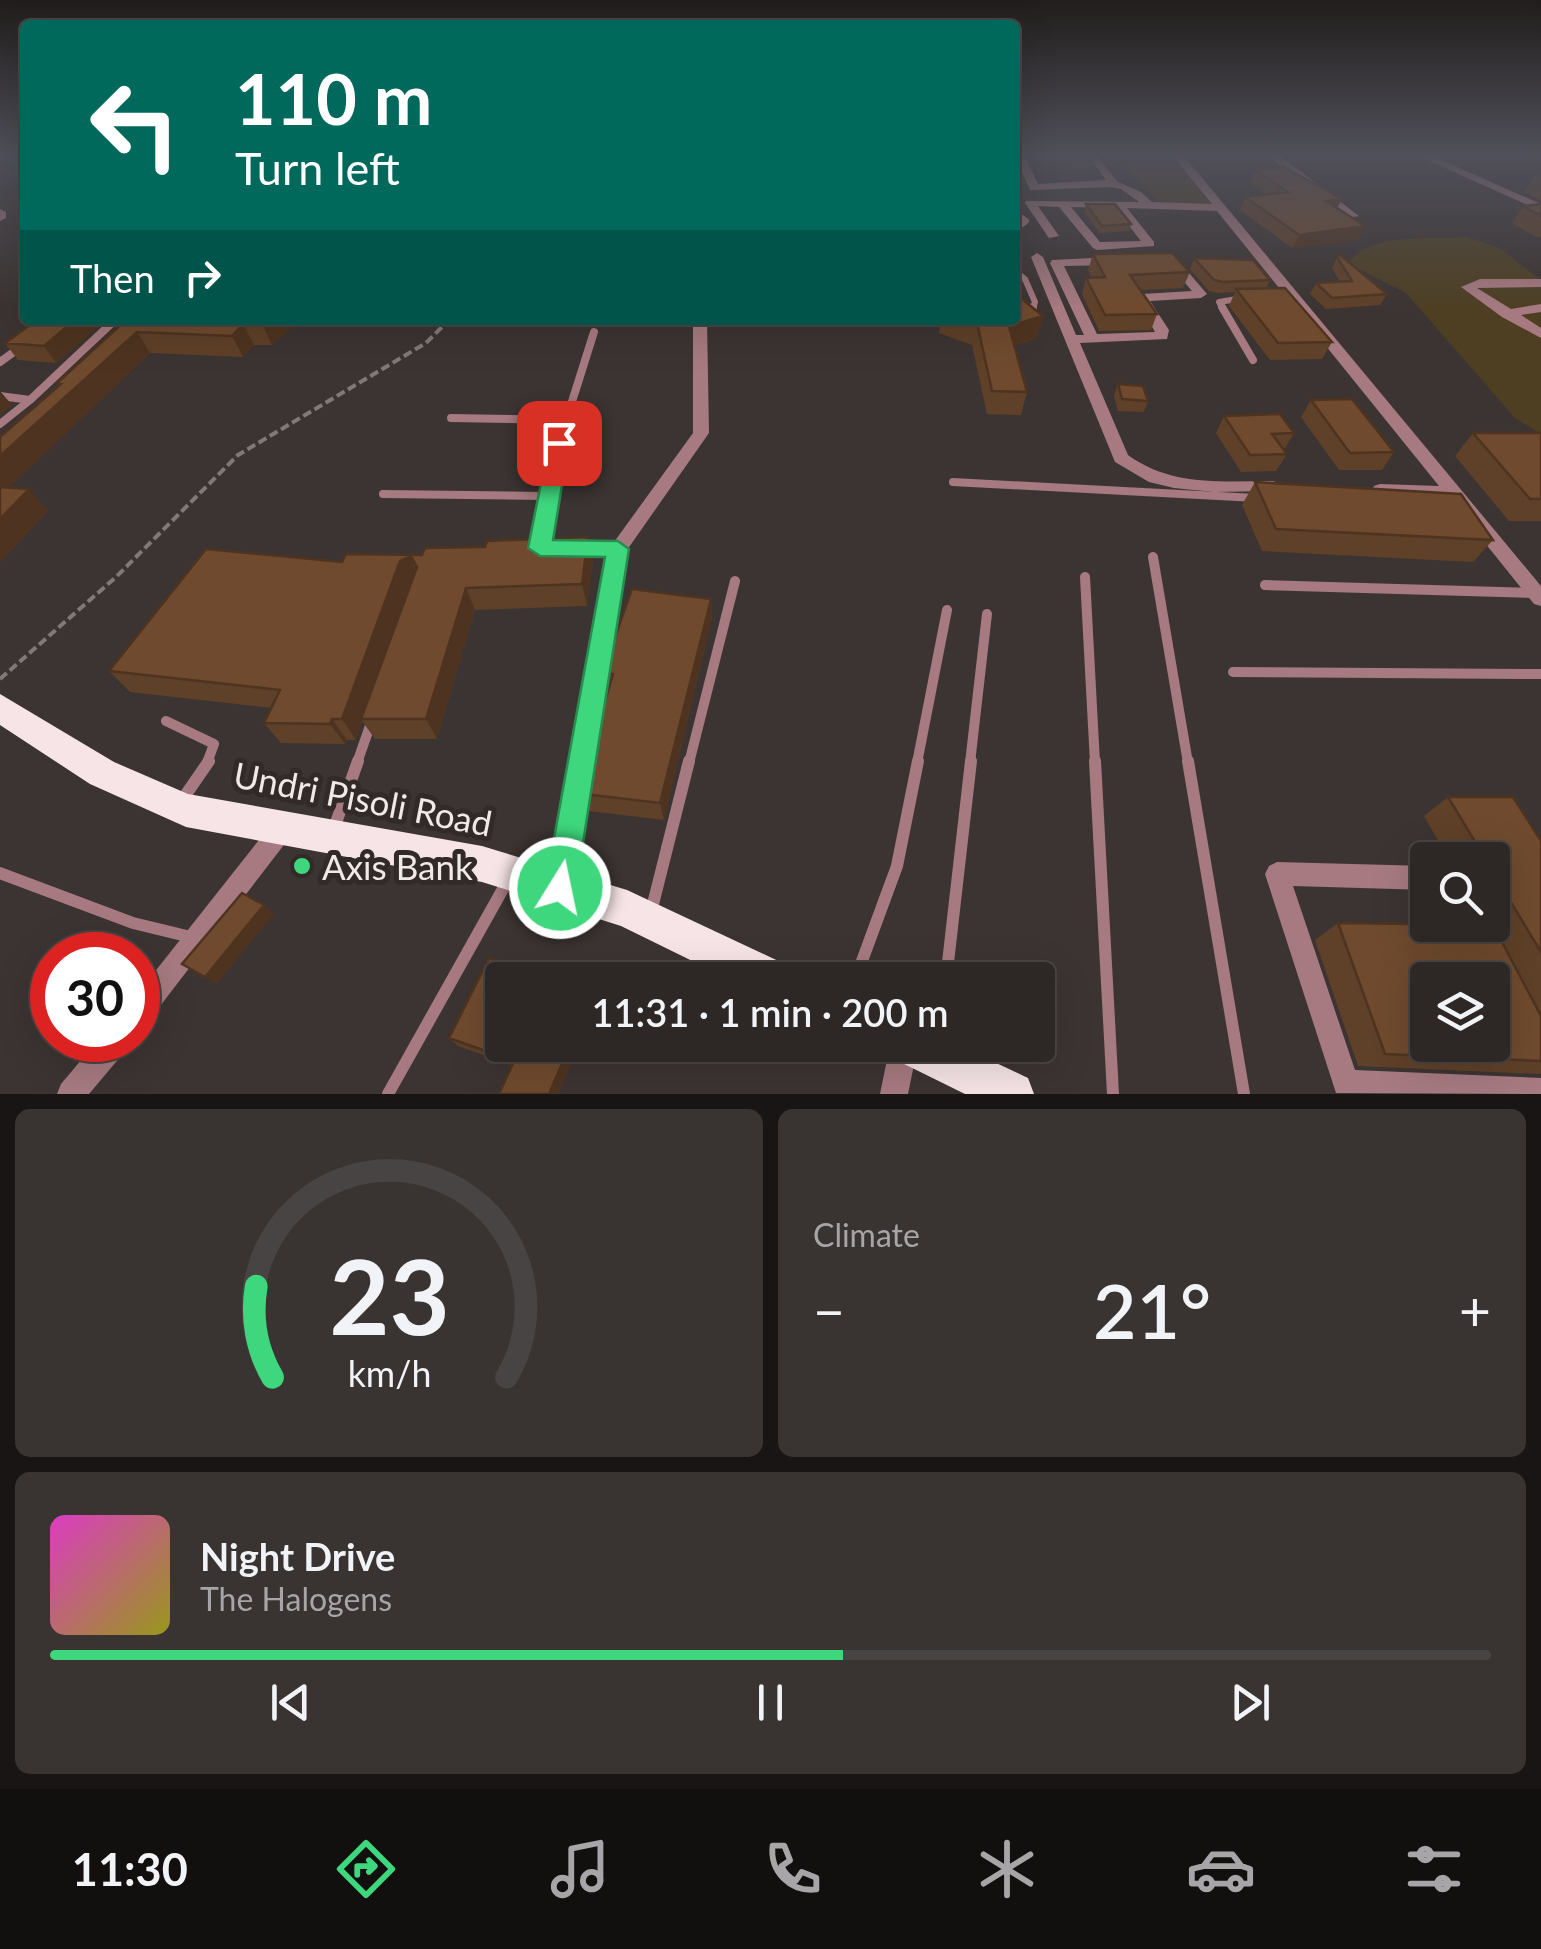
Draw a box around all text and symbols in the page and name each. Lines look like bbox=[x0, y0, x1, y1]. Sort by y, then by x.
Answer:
text: 110 m bbox=[235, 56, 432, 140]
icon: left bbox=[70, 60, 200, 190]
text: Turn left bbox=[235, 141, 400, 195]
icon: right bbox=[175, 250, 230, 305]
text: Then bbox=[70, 255, 155, 301]
pin bbox=[517, 401, 602, 486]
icon: arrive bbox=[532, 416, 587, 471]
street label: Undri Pisoli Road bbox=[230, 752, 496, 844]
position arrow bbox=[508, 836, 612, 940]
map controls bbox=[1410, 842, 1510, 1062]
button: search bbox=[1410, 842, 1510, 942]
place label: Axis Bank bbox=[322, 845, 473, 887]
marker: Axis Bank bbox=[291, 855, 313, 877]
speed limit sign: 30 bbox=[30, 932, 160, 1062]
button: layers bbox=[1410, 962, 1510, 1062]
text: 11:31 · 1 min · 200 m bbox=[592, 989, 948, 1035]
text: Climate bbox=[813, 1215, 920, 1254]
text: 23 bbox=[329, 1232, 449, 1357]
text: 21° bbox=[1093, 1265, 1211, 1355]
text: − bbox=[813, 1277, 845, 1343]
text: + bbox=[1459, 1277, 1491, 1343]
text: km/h bbox=[347, 1352, 431, 1395]
text: Night Drive bbox=[200, 1533, 395, 1579]
text: The Halogens bbox=[200, 1579, 392, 1618]
icon: previous bbox=[263, 1675, 318, 1730]
icon: pause bbox=[743, 1675, 798, 1730]
icon: next bbox=[1223, 1675, 1278, 1730]
icon: directions bbox=[331, 1834, 401, 1904]
icon: music bbox=[545, 1834, 615, 1904]
icon: phone bbox=[758, 1834, 828, 1904]
icon: climate bbox=[972, 1834, 1042, 1904]
icon: car bbox=[1186, 1834, 1256, 1904]
icon: filters bbox=[1399, 1834, 1469, 1904]
text: 11:30 bbox=[72, 1842, 188, 1896]

